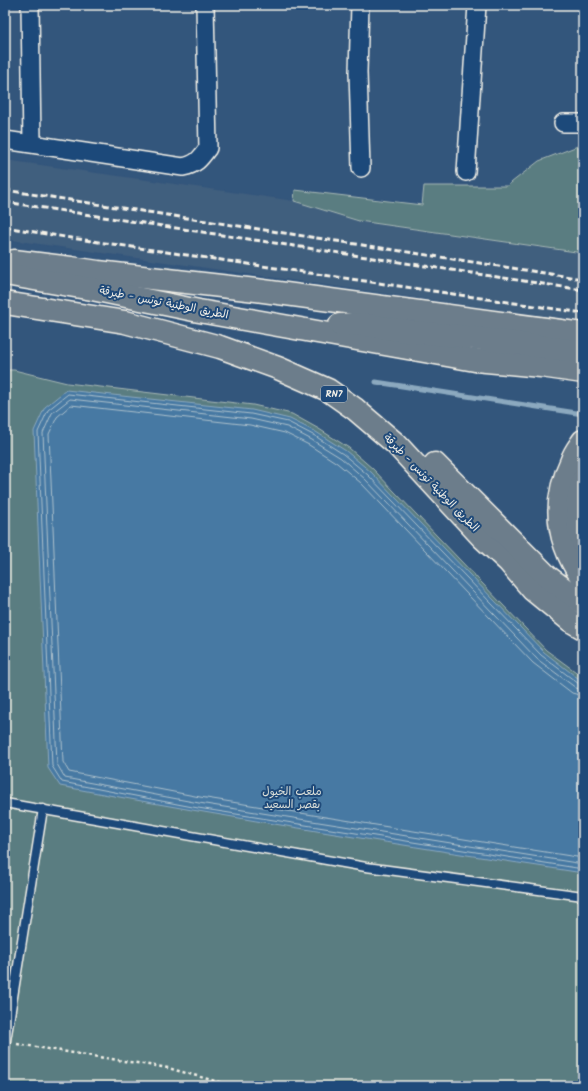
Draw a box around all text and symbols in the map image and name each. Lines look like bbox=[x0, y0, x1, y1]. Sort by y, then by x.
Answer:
street label: الطريق الوطنية تونس - طبرقة bbox=[98, 282, 230, 324]
road number: RN7 bbox=[321, 386, 347, 402]
street label: الطريق الوطنية تونس - طبرقة bbox=[379, 430, 483, 536]
park label: ملعب الخيول بقصر السعيد bbox=[262, 783, 322, 814]

